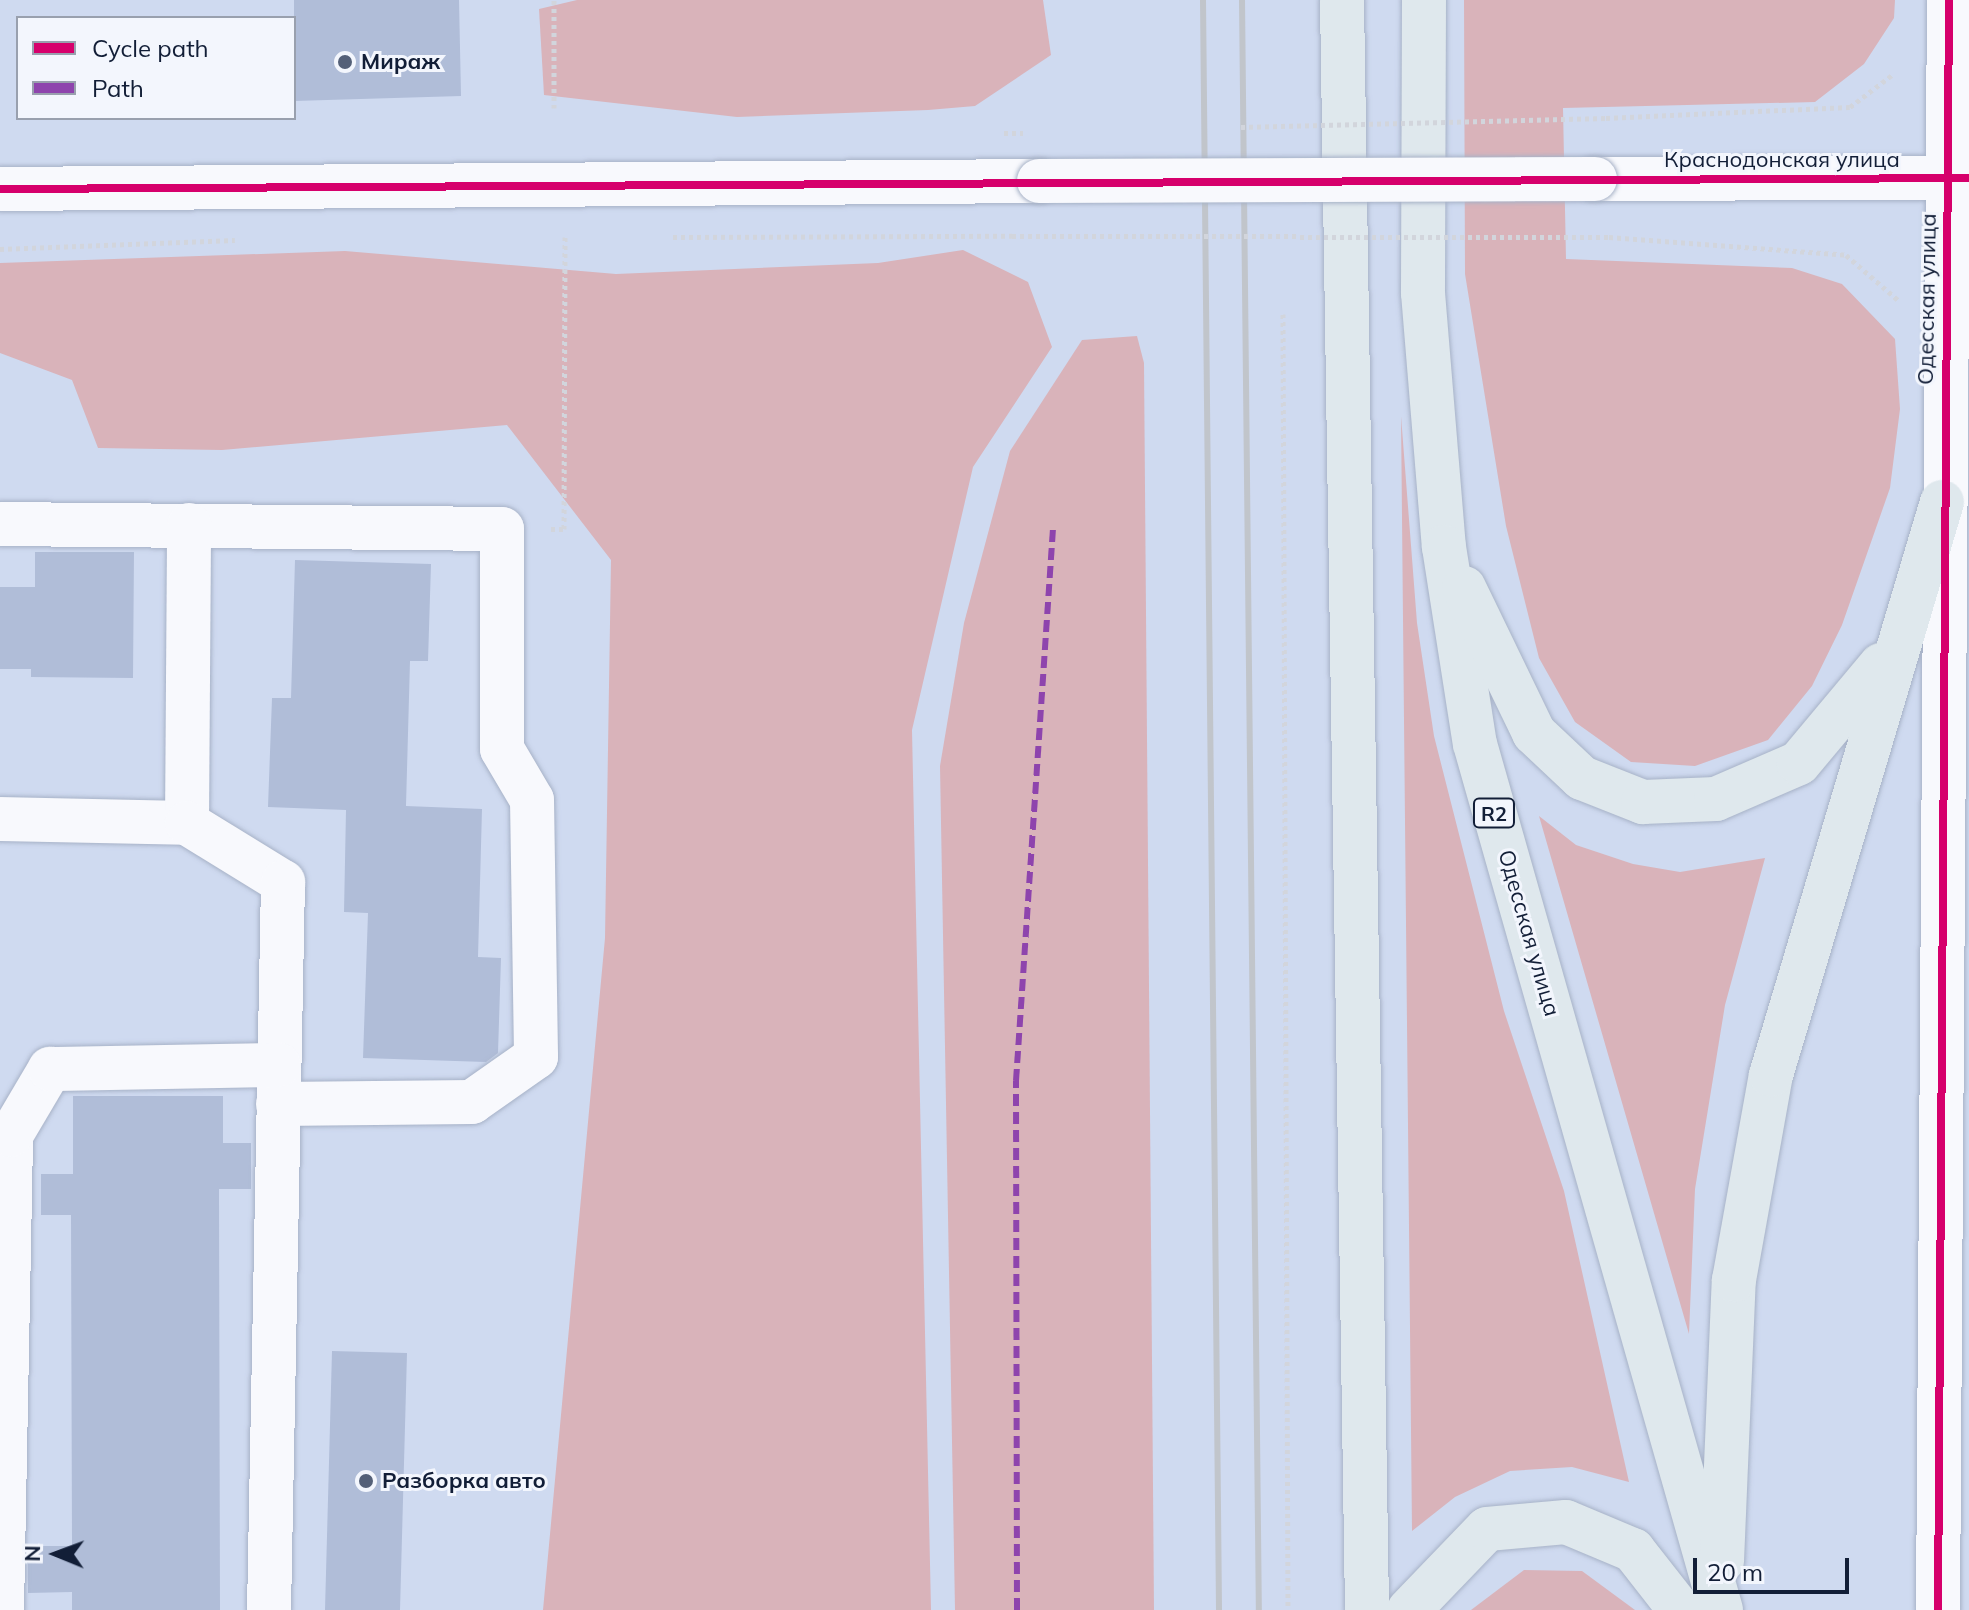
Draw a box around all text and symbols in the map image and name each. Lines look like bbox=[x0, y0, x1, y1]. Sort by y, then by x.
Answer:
legend bbox=[16, 16, 296, 120]
text: Cycle path bbox=[92, 33, 209, 63]
place label: Мираж bbox=[361, 49, 440, 75]
marker: Мираж bbox=[336, 53, 354, 71]
text: Path bbox=[92, 73, 144, 103]
street label: Краснодонская улица bbox=[1664, 147, 1900, 173]
street label: Одесская улица bbox=[1912, 213, 1942, 385]
road number: R2 bbox=[1472, 797, 1516, 829]
street label: Одесская улица bbox=[1493, 847, 1565, 1019]
place label: Разборка авто bbox=[382, 1468, 546, 1494]
marker: Разборка авто bbox=[357, 1472, 375, 1490]
north arrow bbox=[16, 1514, 96, 1594]
scale bar bbox=[1697, 1542, 1853, 1592]
text: N bbox=[18, 1545, 46, 1562]
text: 20 m bbox=[1707, 1557, 1763, 1587]

